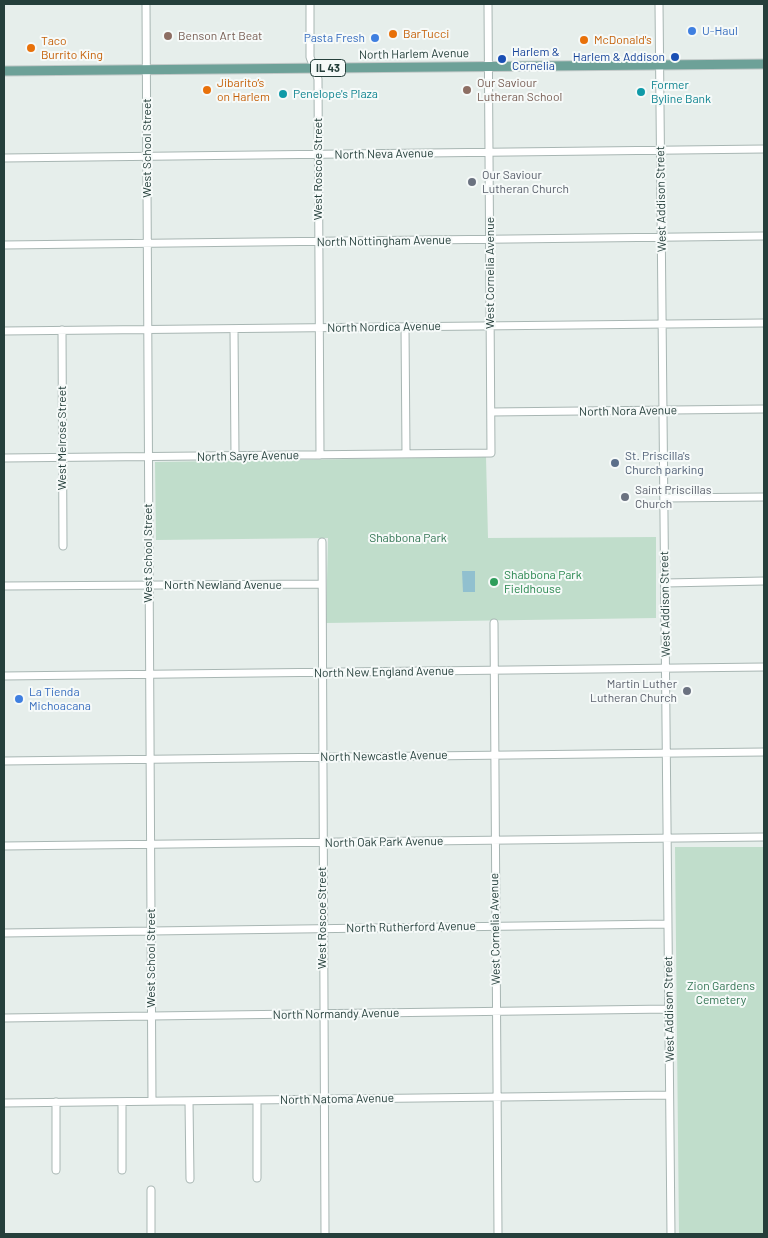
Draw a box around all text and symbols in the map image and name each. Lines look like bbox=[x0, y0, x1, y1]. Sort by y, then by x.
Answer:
place label: U-Haul bbox=[702, 24, 738, 38]
marker: U-Haul bbox=[686, 25, 698, 37]
place label: BarTucci bbox=[403, 27, 449, 41]
marker: BarTucci bbox=[387, 28, 399, 40]
place label: Benson Art Beat bbox=[178, 29, 262, 43]
marker: Benson Art Beat bbox=[162, 30, 174, 42]
place label: Pasta Fresh bbox=[304, 31, 365, 45]
marker: Pasta Fresh bbox=[369, 32, 381, 44]
place label: McDonald's bbox=[594, 33, 652, 47]
place label: Taco Burrito King bbox=[41, 34, 103, 62]
marker: McDonald's bbox=[578, 34, 590, 46]
marker: Taco Burrito King bbox=[25, 42, 37, 54]
place label: Harlem & Cornelia bbox=[512, 45, 560, 73]
street label: North Harlem Avenue bbox=[359, 46, 469, 62]
place label: Harlem & Addison bbox=[573, 50, 665, 64]
marker: Harlem & Addison bbox=[669, 51, 681, 63]
marker: Harlem & Cornelia bbox=[496, 53, 508, 65]
road number: IL 43 bbox=[310, 59, 346, 76]
place label: Jibarito’s on Harlem bbox=[217, 76, 270, 104]
place label: Our Saviour Lutheran School bbox=[477, 76, 562, 104]
place label: Former Byline Bank bbox=[651, 78, 711, 106]
marker: Jibarito’s on Harlem bbox=[201, 84, 213, 96]
marker: Our Saviour Lutheran School bbox=[461, 84, 473, 96]
marker: Former Byline Bank bbox=[635, 86, 647, 98]
place label: Penelope's Plaza bbox=[293, 87, 378, 101]
marker: Penelope's Plaza bbox=[277, 88, 289, 100]
street label: West School Street bbox=[140, 98, 154, 198]
street label: West Roscoe Street bbox=[311, 118, 325, 220]
street label: North Neva Avenue bbox=[334, 146, 434, 162]
street label: West Addison Street bbox=[653, 146, 669, 252]
place label: Our Saviour Lutheran Church bbox=[482, 168, 569, 196]
marker: Our Saviour Lutheran Church bbox=[466, 176, 478, 188]
street label: West Cornelia Avenue bbox=[483, 217, 497, 329]
street label: North Nottingham Avenue bbox=[317, 233, 451, 249]
street label: North Nordica Avenue bbox=[327, 319, 441, 335]
street label: West Melrose Street bbox=[55, 386, 69, 490]
street label: North Nora Avenue bbox=[579, 403, 677, 419]
street label: North Sayre Avenue bbox=[197, 448, 299, 464]
place label: St. Priscilla's Church parking bbox=[625, 449, 704, 477]
marker: St. Priscilla's Church parking bbox=[609, 457, 621, 469]
place label: Saint Priscillas Church bbox=[635, 483, 711, 511]
marker: Saint Priscillas Church bbox=[619, 491, 631, 503]
street label: West School Street bbox=[141, 503, 155, 603]
park label: Shabbona Park bbox=[369, 531, 447, 545]
street label: West Addison Street bbox=[657, 551, 673, 657]
place label: Shabbona Park Fieldhouse bbox=[504, 568, 582, 596]
marker: Shabbona Park Fieldhouse bbox=[488, 576, 500, 588]
street label: North Newland Avenue bbox=[164, 578, 282, 592]
street label: North New England Avenue bbox=[314, 664, 454, 680]
place label: Martin Luther Lutheran Church bbox=[590, 677, 677, 705]
place label: La Tienda Michoacana bbox=[29, 685, 91, 713]
marker: Martin Luther Lutheran Church bbox=[681, 685, 693, 697]
marker: La Tienda Michoacana bbox=[13, 693, 25, 705]
street label: North Newcastle Avenue bbox=[320, 748, 448, 764]
street label: North Oak Park Avenue bbox=[325, 834, 443, 850]
street label: West Roscoe Street bbox=[315, 867, 329, 969]
street label: West Cornelia Avenue bbox=[487, 873, 503, 985]
street label: West School Street bbox=[144, 908, 158, 1008]
street label: North Rutherford Avenue bbox=[346, 919, 476, 935]
street label: West Addison Street bbox=[661, 956, 677, 1062]
park label: Zion Gardens Cemetery bbox=[687, 979, 755, 1007]
street label: North Normandy Avenue bbox=[273, 1006, 399, 1022]
street label: North Natoma Avenue bbox=[280, 1091, 394, 1107]

